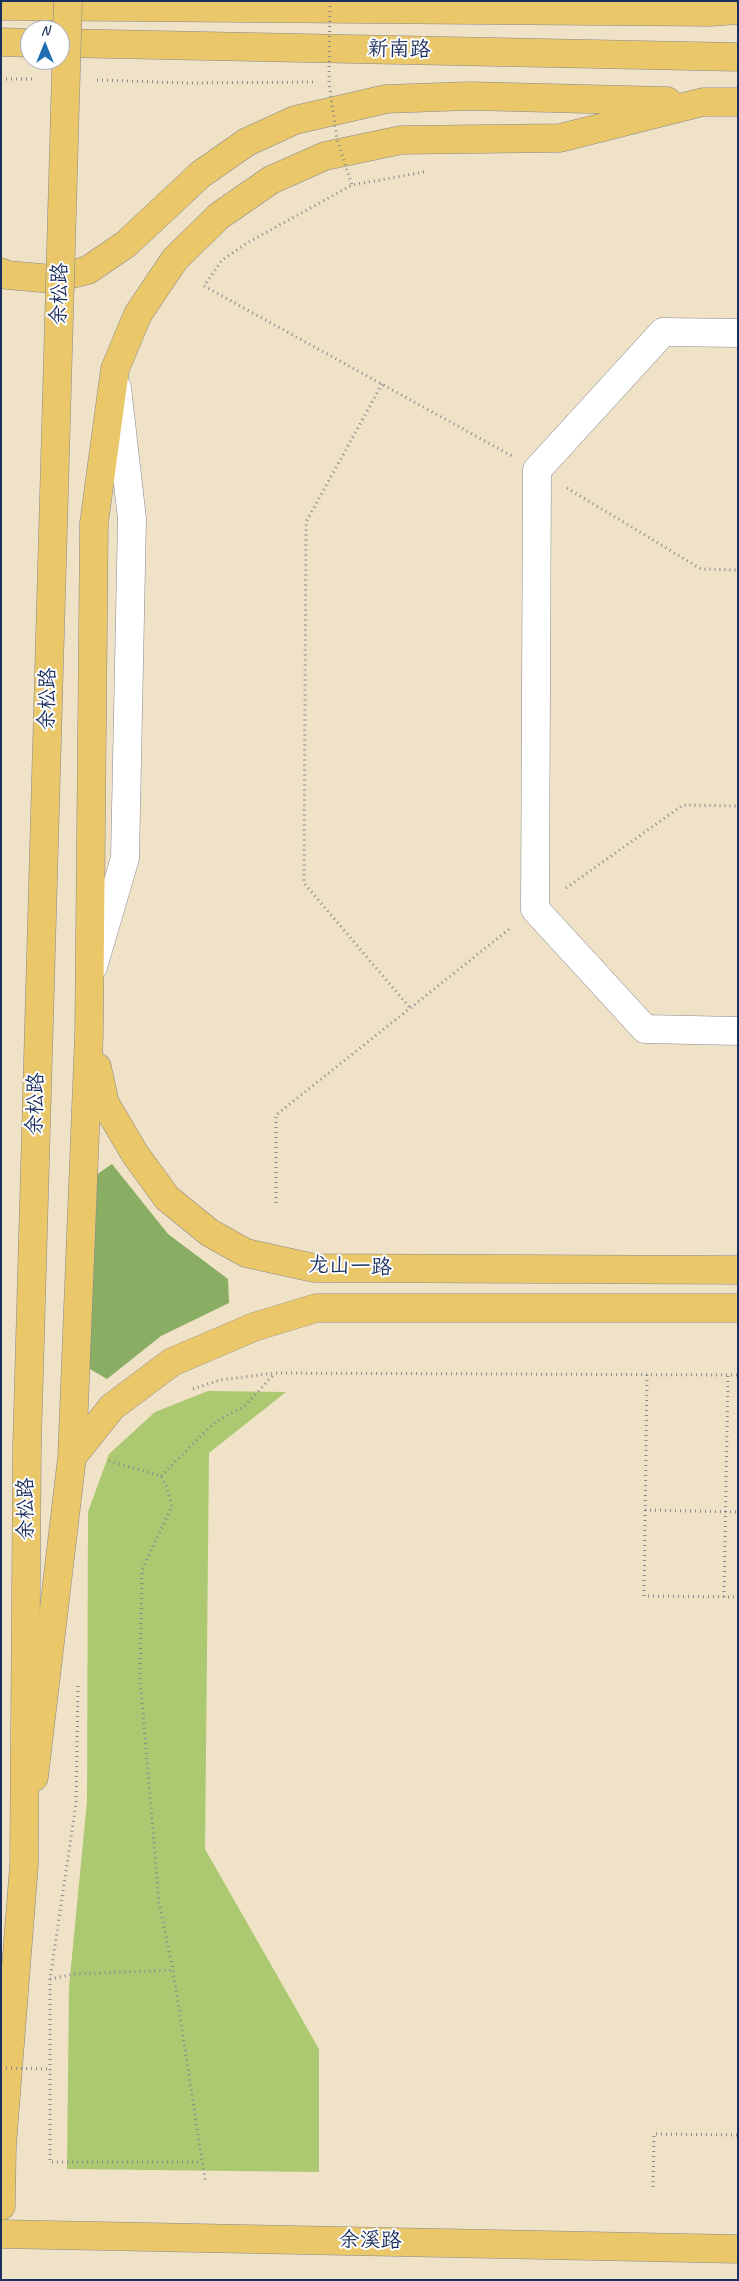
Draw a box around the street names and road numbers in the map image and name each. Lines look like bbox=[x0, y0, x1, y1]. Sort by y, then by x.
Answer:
street label: 新南路 bbox=[367, 37, 431, 63]
street label: 余松路 bbox=[46, 262, 74, 326]
street label: 余松路 bbox=[34, 667, 62, 731]
street label: 余松路 bbox=[22, 1072, 50, 1136]
street label: 龙山一路 bbox=[308, 1253, 392, 1281]
street label: 余松路 bbox=[13, 1478, 39, 1540]
street label: 余溪路 bbox=[338, 2228, 402, 2254]

